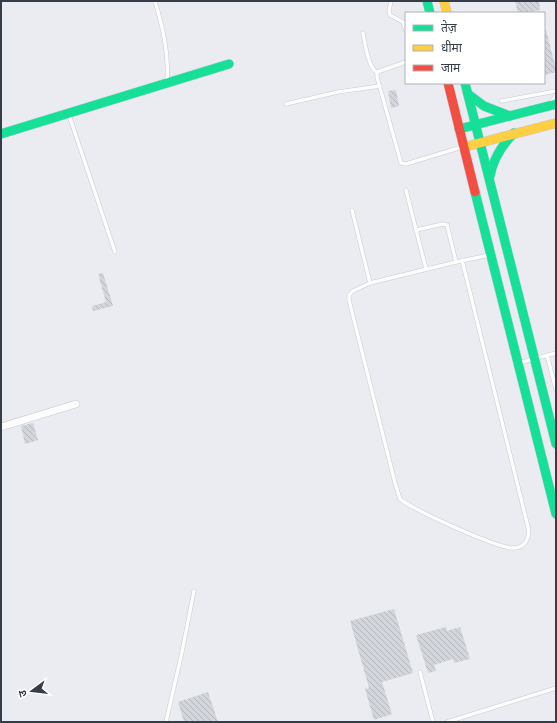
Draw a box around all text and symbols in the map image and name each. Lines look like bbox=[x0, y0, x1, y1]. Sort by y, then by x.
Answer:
legend bbox=[405, 12, 545, 84]
text: तेज़ bbox=[441, 20, 458, 35]
text: धीमा bbox=[441, 40, 463, 55]
text: जाम bbox=[441, 61, 461, 75]
north arrow bbox=[12, 671, 52, 711]
text: उ bbox=[16, 688, 30, 698]

